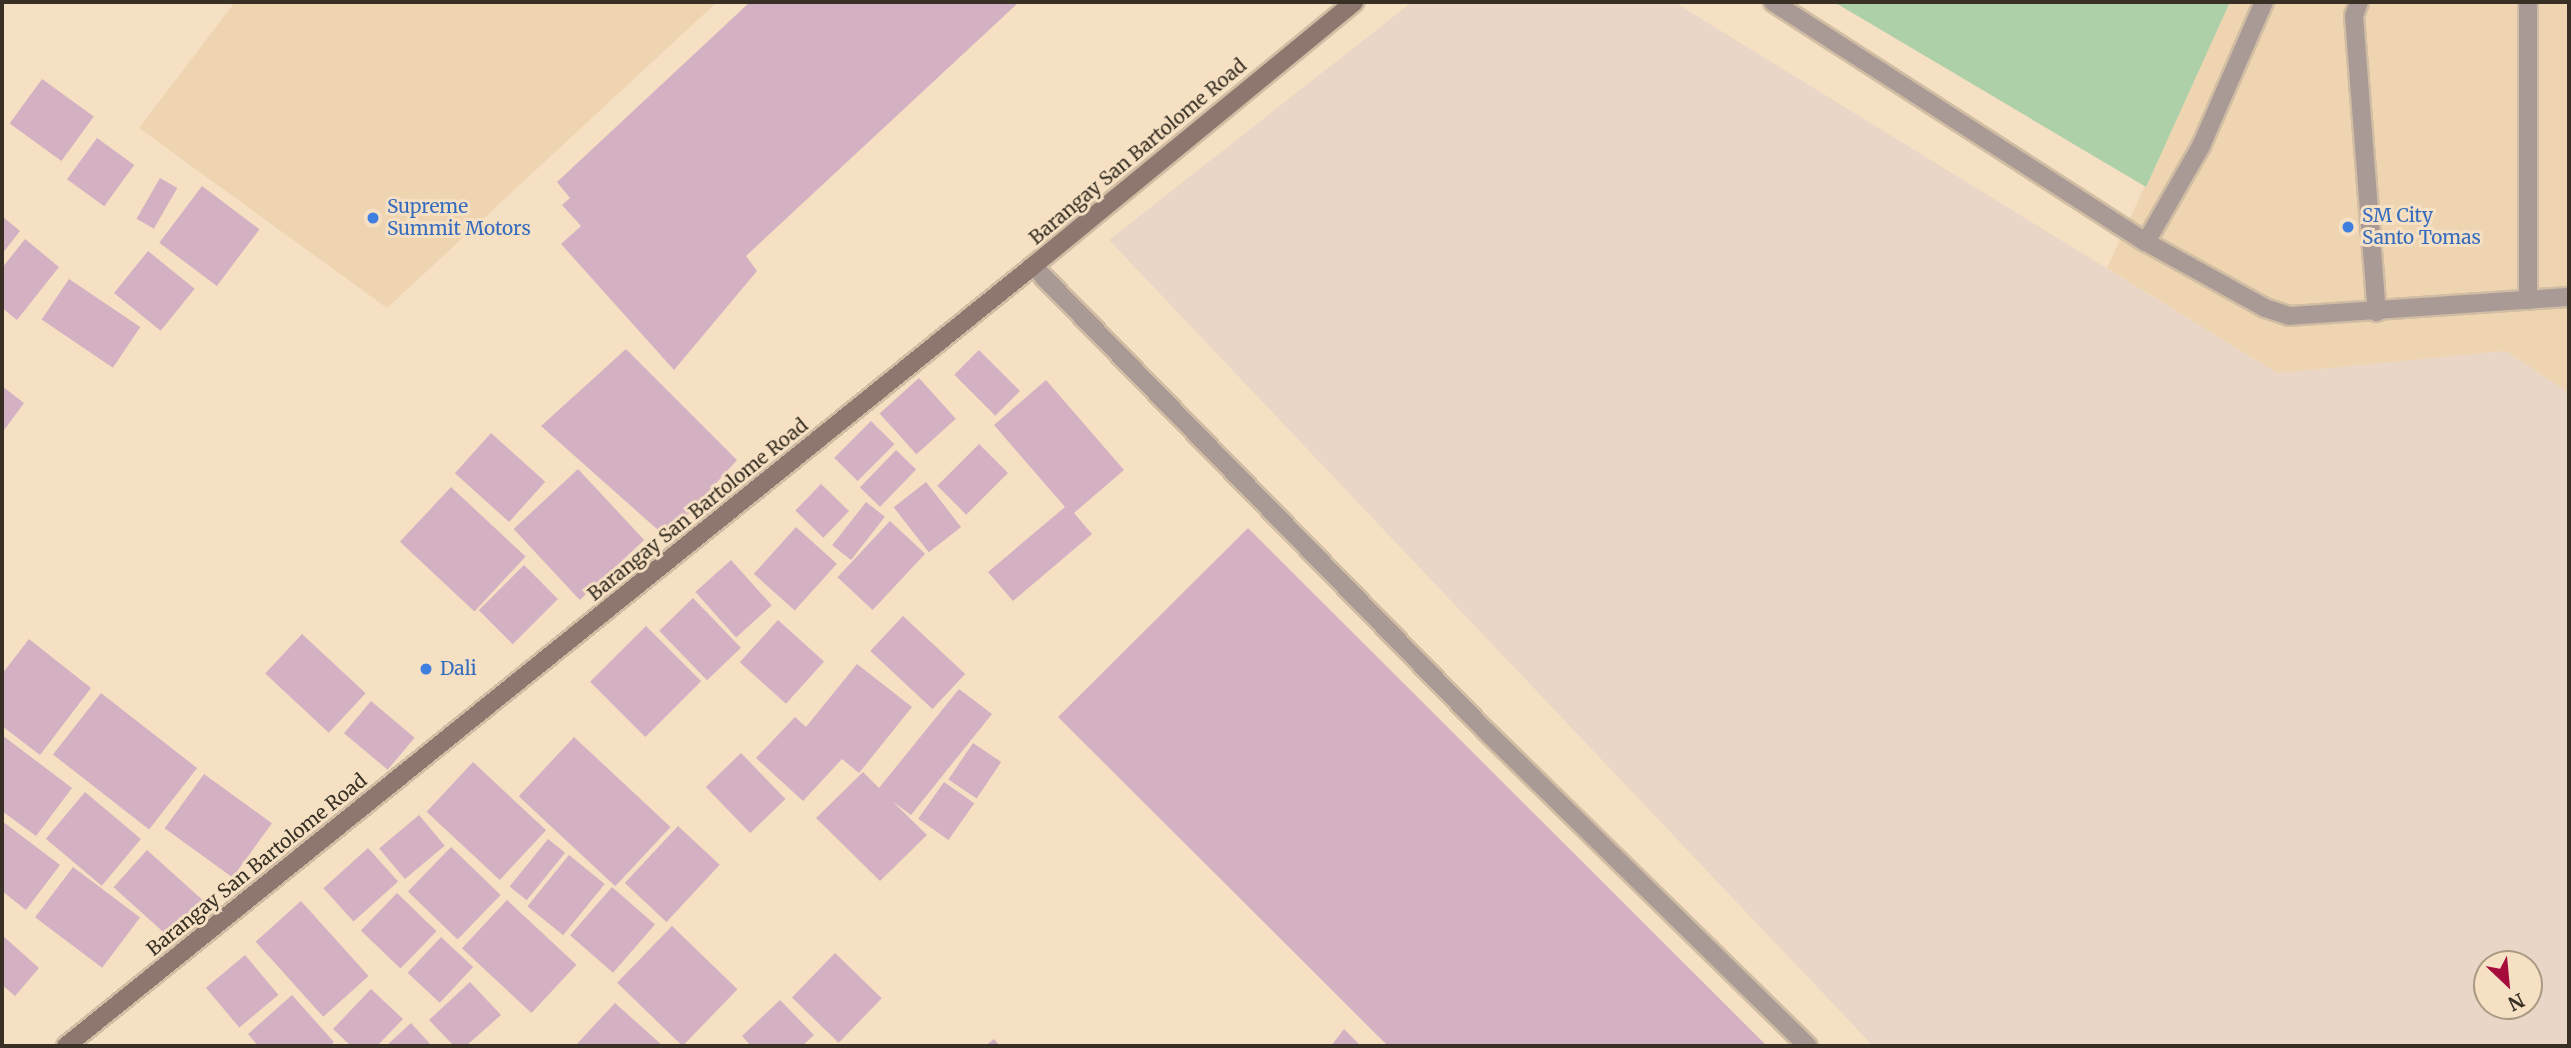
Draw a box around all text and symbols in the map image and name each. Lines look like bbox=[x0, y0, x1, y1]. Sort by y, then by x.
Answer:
street label: Barangay San Bartolome Road bbox=[1025, 54, 1251, 250]
place label: Supreme Summit Motors bbox=[387, 196, 531, 240]
place label: SM City Santo Tomas bbox=[2362, 205, 2481, 249]
marker: Supreme Summit Motors bbox=[365, 210, 381, 226]
marker: SM City Santo Tomas bbox=[2340, 219, 2356, 235]
street label: Barangay San Bartolome Road bbox=[583, 414, 813, 606]
place label: Dali bbox=[440, 658, 477, 680]
marker: Dali bbox=[418, 661, 434, 677]
street label: Barangay San Bartolome Road bbox=[142, 769, 372, 961]
north arrow bbox=[2473, 950, 2543, 1020]
text: N bbox=[2504, 988, 2528, 1016]

